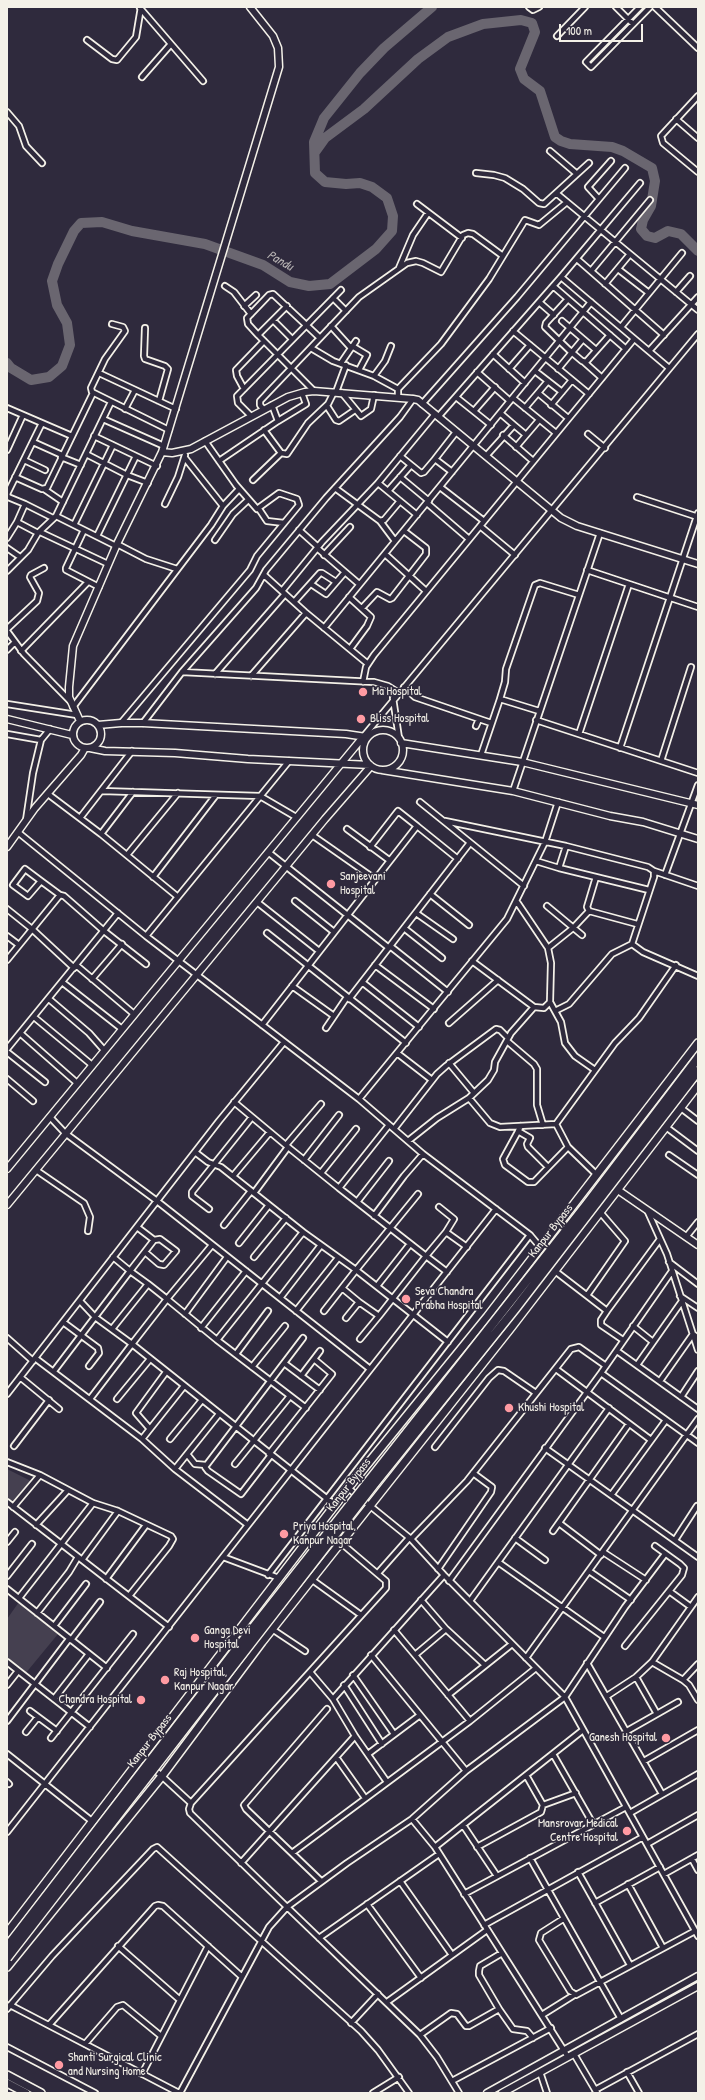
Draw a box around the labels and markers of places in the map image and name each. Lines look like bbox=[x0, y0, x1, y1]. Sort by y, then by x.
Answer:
place label: Ma Hospital bbox=[372, 685, 422, 699]
marker: Ma Hospital bbox=[357, 686, 369, 698]
place label: Bliss Hospital bbox=[370, 712, 429, 726]
marker: Bliss Hospital bbox=[355, 713, 367, 725]
place label: Sanjeevani Hospital bbox=[340, 870, 386, 898]
marker: Sanjeevani Hospital bbox=[325, 878, 337, 890]
place label: Seva Chandra Prabha Hospital bbox=[415, 1285, 482, 1313]
marker: Seva Chandra Prabha Hospital bbox=[400, 1293, 412, 1305]
place label: Khushi Hospital bbox=[518, 1401, 584, 1415]
marker: Khushi Hospital bbox=[503, 1402, 515, 1414]
place label: Priya Hospital, Kanpur Nagar bbox=[293, 1520, 356, 1548]
marker: Priya Hospital, Kanpur Nagar bbox=[278, 1528, 290, 1540]
place label: Ganga Devi Hospital bbox=[204, 1624, 251, 1652]
marker: Ganga Devi Hospital bbox=[189, 1632, 201, 1644]
place label: Raj Hospital, Kanpur Nagar bbox=[174, 1666, 233, 1694]
marker: Raj Hospital, Kanpur Nagar bbox=[159, 1674, 171, 1686]
place label: Chandra Hospital bbox=[59, 1693, 132, 1707]
marker: Chandra Hospital bbox=[135, 1694, 147, 1706]
place label: Ganesh Hospital bbox=[589, 1731, 657, 1745]
marker: Ganesh Hospital bbox=[660, 1732, 672, 1744]
place label: Mansrovar Medical Centre Hospital bbox=[538, 1817, 618, 1845]
marker: Mansrovar Medical Centre Hospital bbox=[621, 1825, 633, 1837]
place label: Shanti Surgical Clinic and Nursing Home bbox=[68, 2051, 162, 2079]
marker: Shanti Surgical Clinic and Nursing Home bbox=[53, 2059, 65, 2071]

